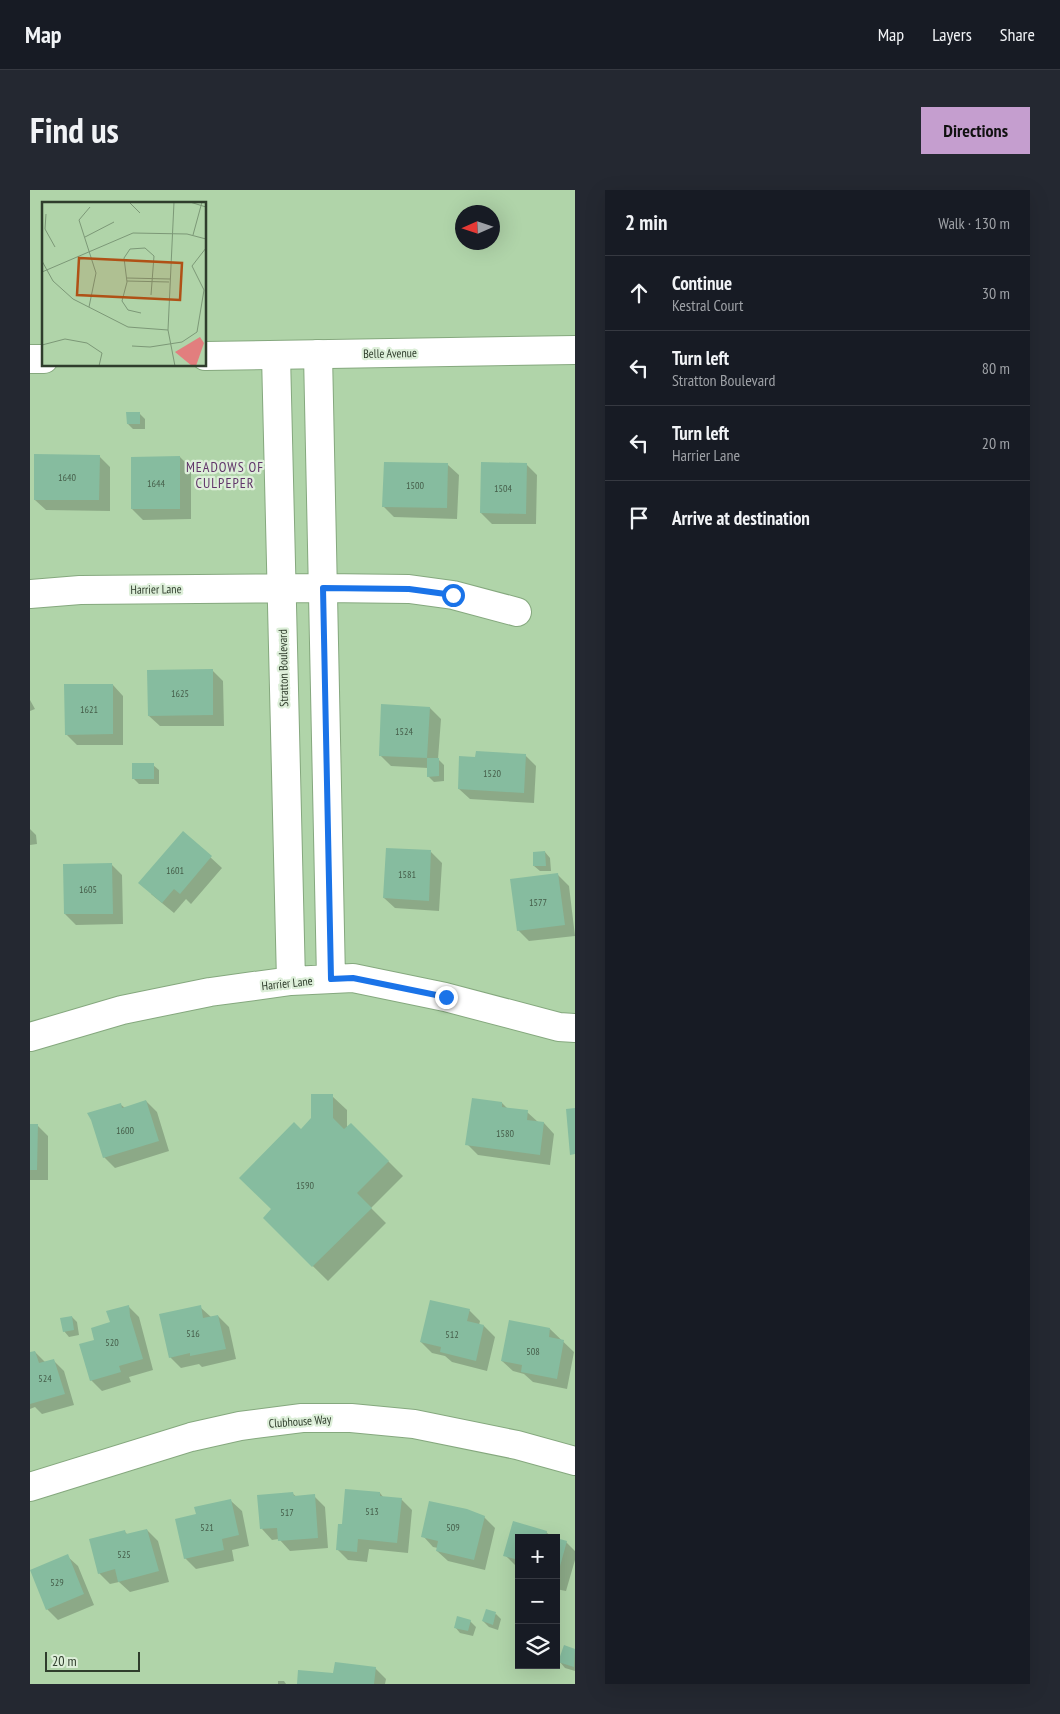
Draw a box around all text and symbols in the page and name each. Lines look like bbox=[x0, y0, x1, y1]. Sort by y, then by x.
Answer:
text: Map bbox=[25, 19, 62, 50]
text: Map bbox=[878, 23, 904, 46]
text: Layers bbox=[932, 23, 972, 46]
text: Share bbox=[1000, 23, 1035, 46]
text: Find us bbox=[30, 107, 119, 153]
button: Directions bbox=[921, 107, 1030, 154]
inset map bbox=[42, 202, 206, 366]
north arrow bbox=[455, 205, 500, 250]
text: 2 min bbox=[625, 209, 667, 236]
text: Walk · 130 m bbox=[938, 213, 1010, 233]
text: Continue bbox=[672, 271, 732, 295]
icon: ahead bbox=[625, 279, 653, 307]
text: 30 m bbox=[982, 283, 1010, 303]
text: Kestral Court bbox=[672, 295, 744, 315]
street label: Belle Avenue bbox=[363, 345, 417, 361]
text: Turn left bbox=[672, 346, 729, 370]
icon: left bbox=[625, 354, 653, 382]
text: 80 m bbox=[982, 358, 1010, 378]
text: Stratton Boulevard bbox=[672, 370, 775, 390]
text: Turn left bbox=[672, 421, 729, 445]
icon: left bbox=[625, 429, 653, 457]
text: 20 m bbox=[982, 433, 1010, 453]
text: Harrier Lane bbox=[672, 445, 740, 465]
district label: MEADOWS OF CULPEPER bbox=[186, 458, 264, 492]
house number: 1640 bbox=[58, 471, 77, 484]
house number: 1644 bbox=[147, 477, 166, 490]
house number: 1500 bbox=[406, 479, 425, 492]
house number: 1504 bbox=[494, 482, 513, 495]
icon: arrive bbox=[625, 504, 653, 532]
text: Arrive at destination bbox=[672, 506, 810, 530]
street label: Harrier Lane bbox=[130, 581, 182, 597]
route start bbox=[442, 584, 465, 607]
street label: Stratton Boulevard bbox=[275, 629, 291, 707]
house number: 1625 bbox=[171, 687, 189, 700]
house number: 1621 bbox=[80, 703, 98, 716]
house number: 1524 bbox=[395, 725, 414, 738]
house number: 1520 bbox=[483, 767, 502, 780]
house number: 1601 bbox=[166, 864, 184, 877]
house number: 1581 bbox=[398, 868, 416, 881]
house number: 1605 bbox=[79, 883, 97, 896]
house number: 1577 bbox=[529, 896, 547, 909]
street label: Harrier Lane bbox=[261, 973, 313, 993]
route end bbox=[435, 986, 458, 1009]
house number: 1600 bbox=[116, 1124, 135, 1137]
house number: 1580 bbox=[496, 1127, 515, 1140]
house number: 1590 bbox=[296, 1179, 315, 1192]
house number: 516 bbox=[186, 1327, 200, 1340]
house number: 512 bbox=[445, 1328, 459, 1341]
house number: 520 bbox=[105, 1336, 119, 1349]
house number: 508 bbox=[526, 1345, 540, 1358]
house number: 524 bbox=[38, 1372, 52, 1385]
street label: Clubhouse Way bbox=[268, 1411, 332, 1431]
house number: 513 bbox=[365, 1505, 379, 1518]
house number: 517 bbox=[280, 1506, 294, 1519]
house number: 521 bbox=[200, 1521, 214, 1534]
house number: 509 bbox=[446, 1521, 460, 1534]
map controls bbox=[515, 1534, 560, 1669]
button: + bbox=[515, 1534, 560, 1579]
house number: 525 bbox=[117, 1548, 131, 1561]
house number: 529 bbox=[50, 1576, 64, 1589]
button: − bbox=[515, 1579, 560, 1624]
button: layers bbox=[515, 1624, 560, 1669]
scale bar bbox=[45, 1649, 140, 1672]
text: 20 m bbox=[52, 1652, 77, 1670]

